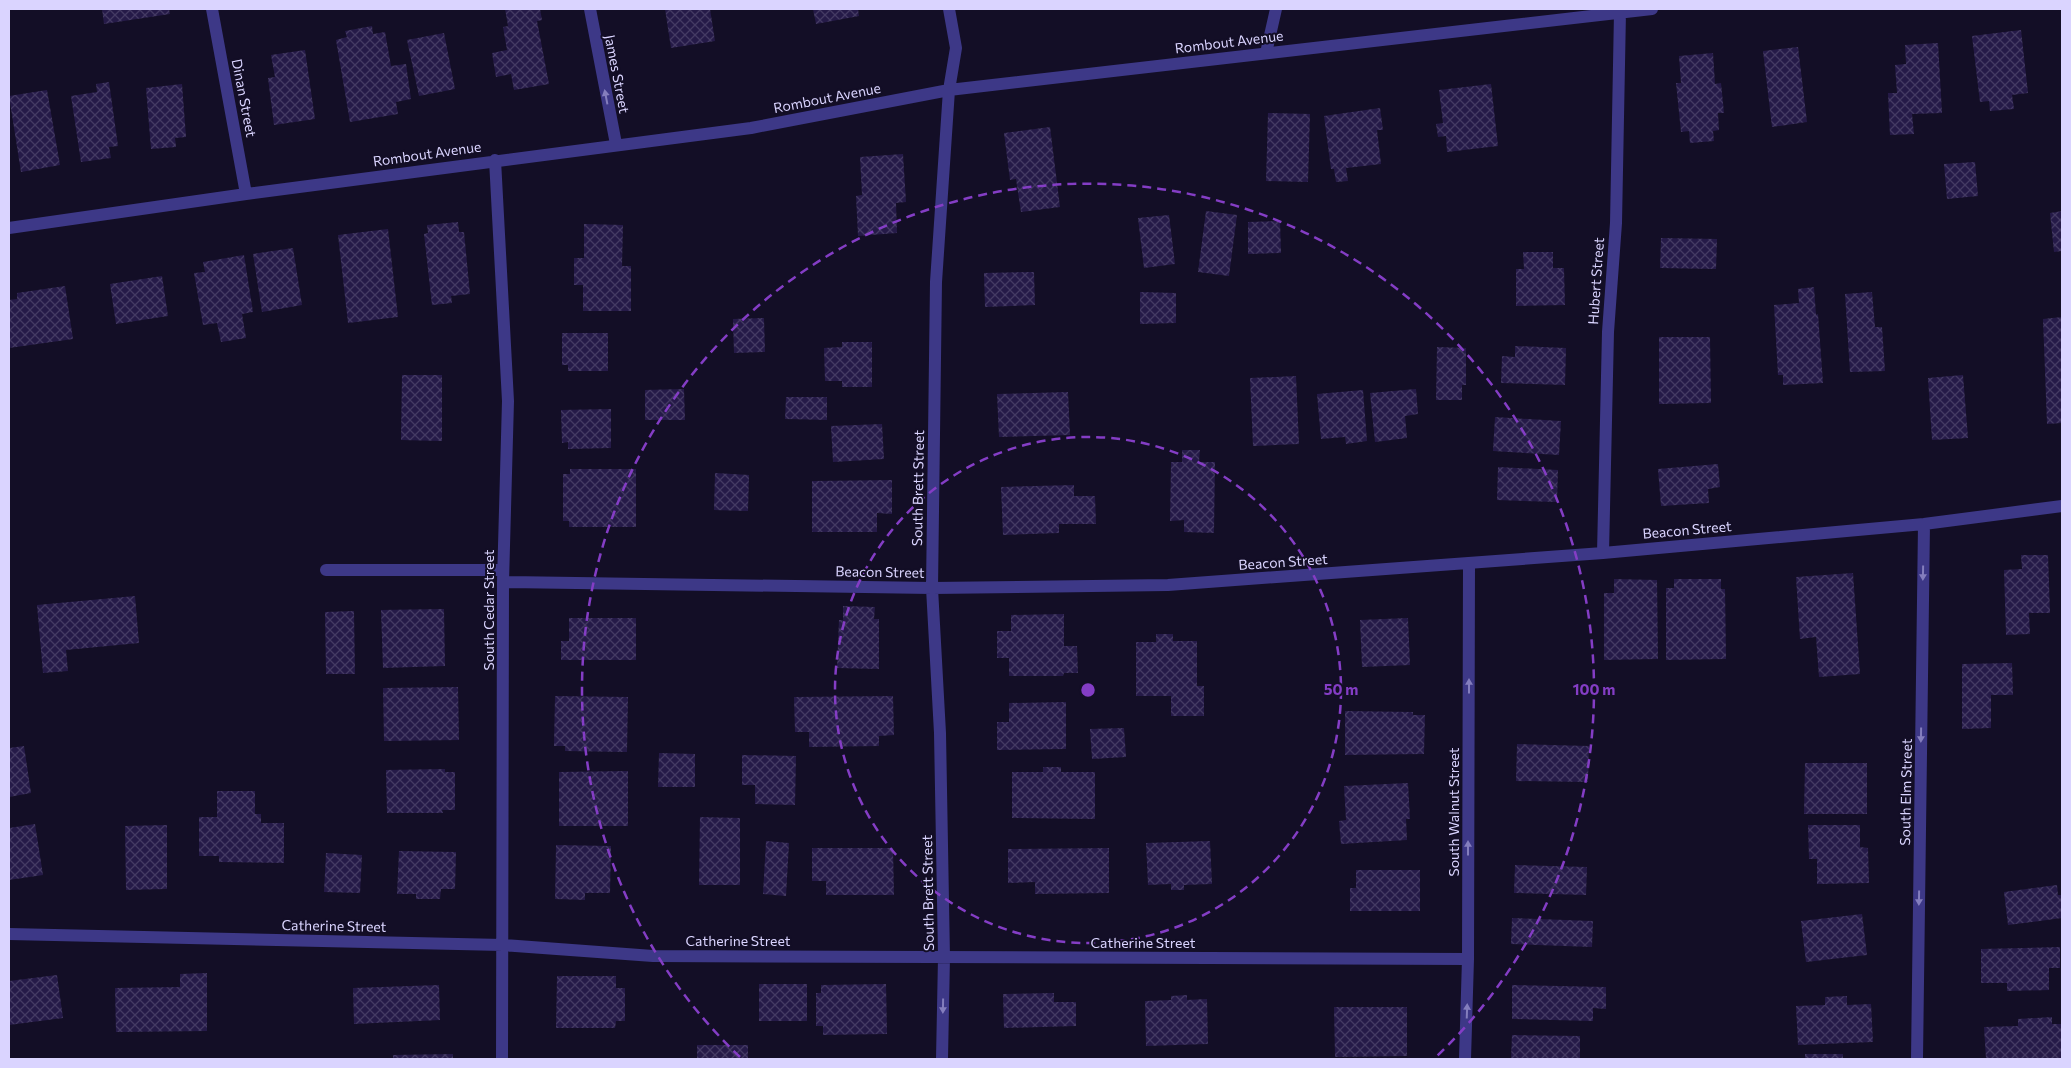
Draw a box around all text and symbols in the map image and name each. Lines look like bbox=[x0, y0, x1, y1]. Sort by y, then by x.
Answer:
street label: Rombout Avenue bbox=[1174, 26, 1284, 57]
street label: James Street bbox=[602, 33, 633, 115]
street label: Dinan Street bbox=[229, 57, 260, 139]
street label: Rombout Avenue bbox=[772, 79, 882, 116]
one-way arrow bbox=[602, 88, 610, 104]
street label: Rombout Avenue bbox=[372, 137, 482, 170]
street label: Hubert Street bbox=[1584, 236, 1607, 325]
street label: South Brett Street bbox=[908, 429, 927, 546]
street label: Beacon Street bbox=[1642, 517, 1732, 542]
street label: South Cedar Street bbox=[480, 549, 497, 671]
street label: Beacon Street bbox=[1238, 550, 1328, 573]
street label: Beacon Street bbox=[835, 562, 925, 581]
one-way arrow bbox=[1919, 565, 1927, 581]
one-way arrow bbox=[1465, 677, 1473, 693]
text: 50 m bbox=[1324, 680, 1358, 698]
text: 100 m bbox=[1573, 680, 1615, 698]
centre of rings bbox=[1079, 681, 1097, 699]
one-way arrow bbox=[1917, 728, 1925, 744]
street label: South Elm Street bbox=[1896, 738, 1915, 846]
street label: South Walnut Street bbox=[1445, 747, 1462, 877]
street label: South Brett Street bbox=[918, 834, 937, 951]
one-way arrow bbox=[1464, 840, 1472, 856]
one-way arrow bbox=[1915, 890, 1923, 906]
street label: Catherine Street bbox=[281, 916, 387, 935]
street label: Catherine Street bbox=[686, 932, 791, 949]
street label: Catherine Street bbox=[1091, 934, 1196, 951]
one-way arrow bbox=[939, 998, 947, 1014]
one-way arrow bbox=[1463, 1002, 1471, 1018]

